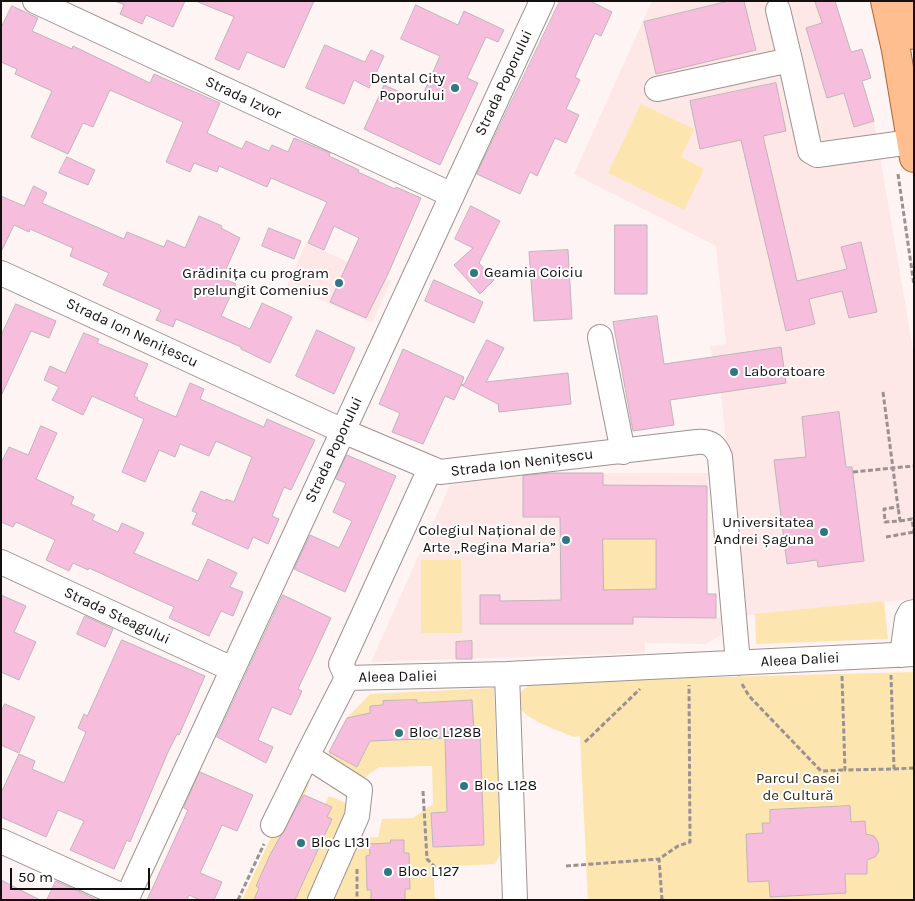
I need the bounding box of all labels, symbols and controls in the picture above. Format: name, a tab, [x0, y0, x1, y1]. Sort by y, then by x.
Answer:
street label: Strada Poporului	[472, 27, 536, 139]
place label: Dental City Poporului	[370, 70, 445, 105]
street label: Strada Izvor	[202, 73, 284, 123]
marker: Dental City Poporului	[449, 82, 461, 94]
place label: Geamia Coiciu	[484, 264, 583, 282]
place label: Grădinița cu program prelungit Comenius	[182, 265, 329, 300]
marker: Geamia Coiciu	[468, 267, 480, 279]
marker: Grădinița cu program prelungit Comenius	[333, 277, 345, 289]
street label: Strada Ion Nenițescu	[63, 294, 201, 372]
place label: Laboratoare	[744, 363, 825, 381]
marker: Laboratoare	[728, 366, 740, 378]
street label: Strada Poporului	[302, 394, 366, 506]
street label: Strada Ion Nenițescu	[450, 445, 594, 481]
place label: Universitatea Andrei Șaguna	[714, 514, 814, 549]
place label: Colegiul Național de Arte „Regina Maria”	[418, 522, 556, 557]
marker: Universitatea Andrei Șaguna	[818, 526, 830, 538]
marker: Colegiul Național de Arte „Regina Maria”	[560, 534, 572, 546]
street label: Strada Steagului	[61, 584, 173, 648]
street label: Aleea Daliei	[760, 649, 840, 671]
street label: Aleea Daliei	[358, 667, 438, 687]
place label: Bloc L128B	[409, 724, 481, 742]
marker: Bloc L128B	[393, 727, 405, 739]
park label: Parcul Casei de Cultură	[756, 770, 840, 805]
place label: Bloc L128	[474, 777, 537, 795]
marker: Bloc L128	[458, 780, 470, 792]
place label: Bloc L131	[311, 834, 370, 852]
marker: Bloc L131	[295, 837, 307, 849]
scale bar	[12, 858, 152, 890]
place label: Bloc L127	[398, 863, 459, 881]
marker: Bloc L127	[382, 866, 394, 878]
text: 50 m	[18, 868, 53, 886]

